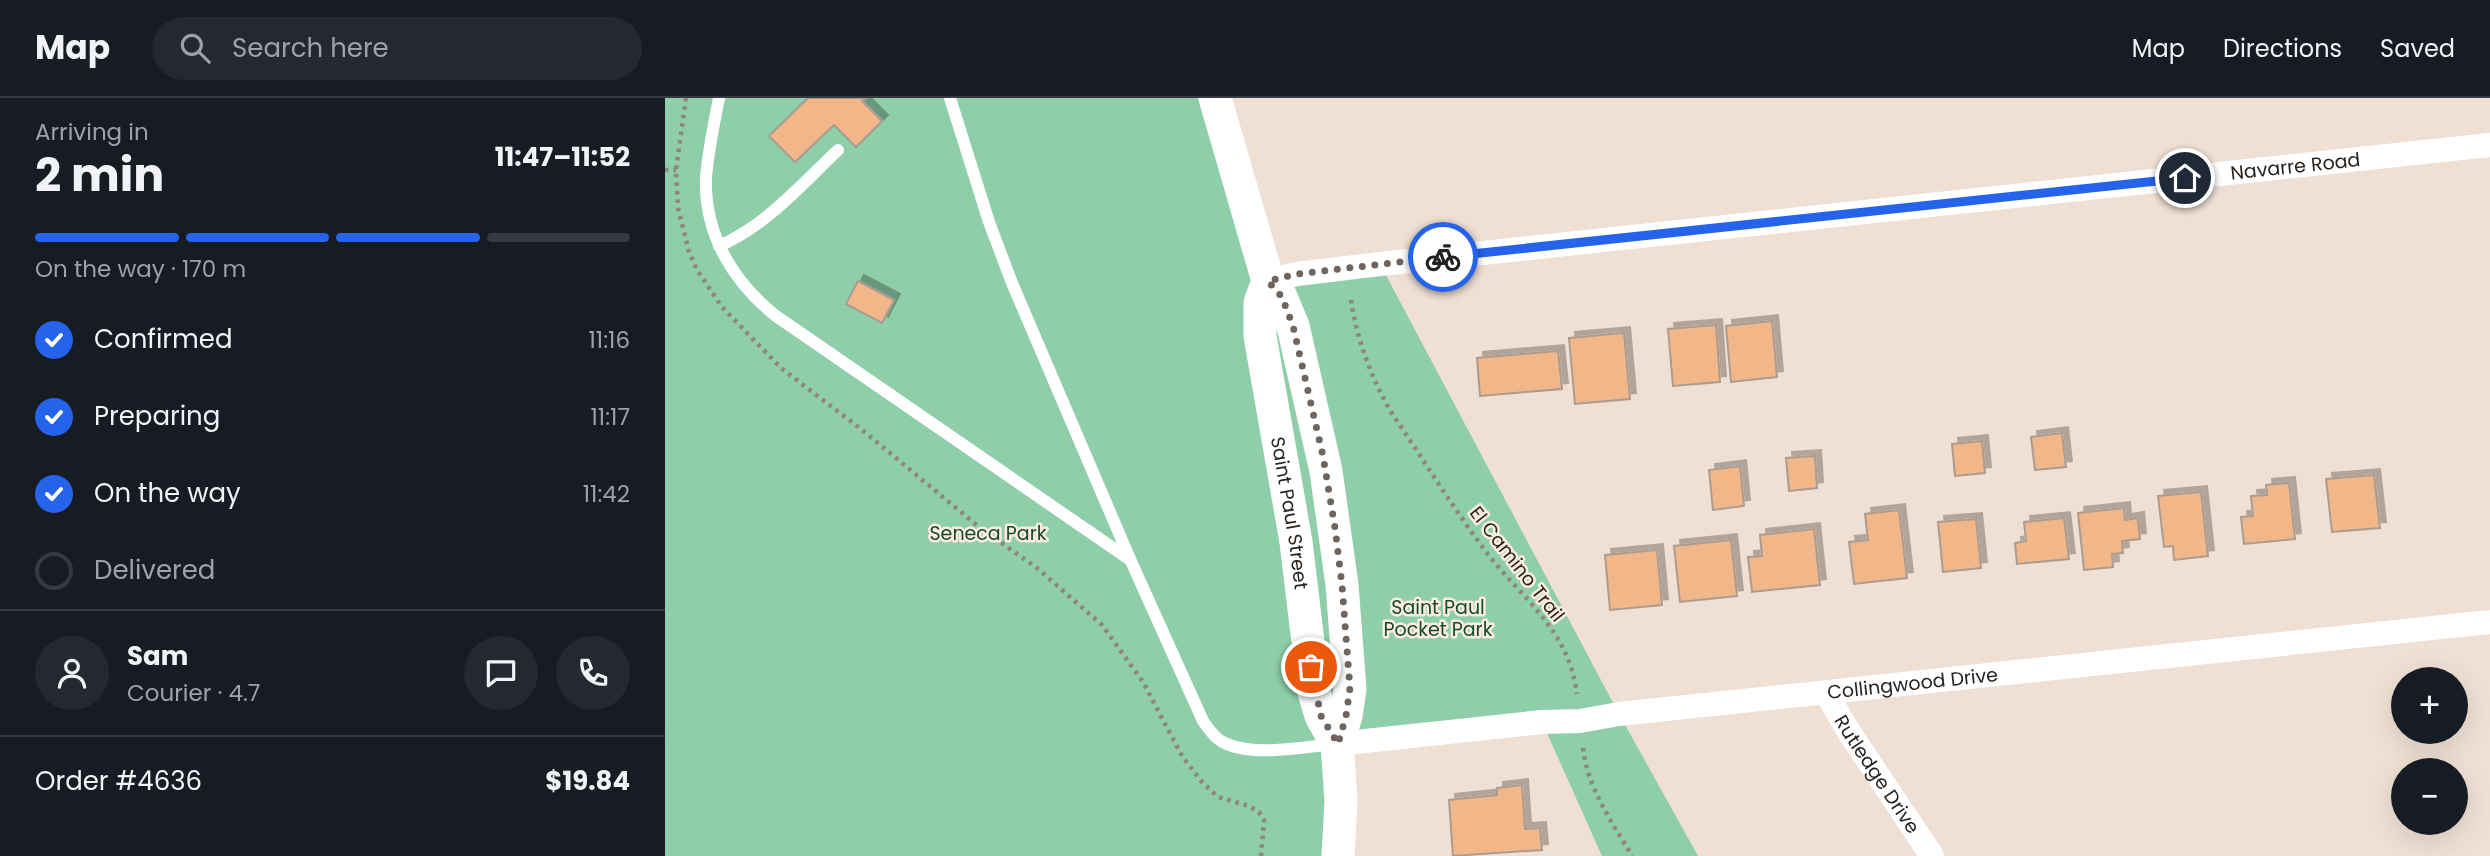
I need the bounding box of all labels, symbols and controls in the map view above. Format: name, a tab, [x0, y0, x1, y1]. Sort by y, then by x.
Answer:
search box	[152, 17, 642, 80]
text: Map	[35, 24, 110, 71]
icon: search	[176, 29, 214, 67]
text: Search here	[232, 30, 389, 66]
text: Map	[2132, 32, 2185, 65]
text: Directions	[2223, 32, 2342, 65]
text: Saved	[2380, 32, 2455, 65]
text: Arriving in	[35, 116, 149, 148]
text: 11:47–11:52	[495, 139, 630, 175]
text: 2 min	[35, 143, 164, 207]
street label: Navarre Road	[2229, 146, 2362, 186]
pin	[2155, 148, 2215, 208]
icon: home	[2166, 159, 2204, 197]
courier	[1408, 222, 1478, 292]
icon: bike	[1424, 238, 1462, 276]
text: On the way · 170 m	[35, 253, 246, 285]
icon: check	[35, 321, 73, 359]
text: Confirmed	[94, 321, 232, 357]
text: 11:16	[588, 324, 630, 356]
icon: check	[35, 398, 73, 436]
text: Preparing	[94, 398, 220, 434]
text: 11:17	[590, 401, 630, 433]
street label: Saint Paul Street	[1264, 435, 1315, 591]
icon: check	[35, 475, 73, 513]
text: On the way	[94, 475, 241, 511]
text: 11:42	[583, 478, 630, 510]
street label: El Camino Trail	[1463, 500, 1571, 628]
park label: Seneca Park	[929, 520, 1047, 547]
text: Delivered	[94, 552, 215, 588]
park label: Saint Paul Pocket Park	[1384, 594, 1493, 643]
button: person	[35, 636, 109, 710]
button: chat	[464, 636, 538, 710]
button: phone	[556, 636, 630, 710]
pin	[1281, 637, 1341, 697]
text: Sam	[127, 638, 188, 674]
icon: bag	[1292, 648, 1330, 686]
street label: Collingwood Drive	[1826, 661, 1999, 705]
map controls	[2391, 667, 2468, 835]
button: +	[2391, 667, 2468, 744]
text: Courier · 4.7	[127, 677, 260, 709]
street label: Rutledge Drive	[1828, 710, 1927, 839]
button: −	[2391, 758, 2468, 835]
text: Order #4636	[35, 763, 202, 799]
text: $19.84	[545, 763, 630, 799]

